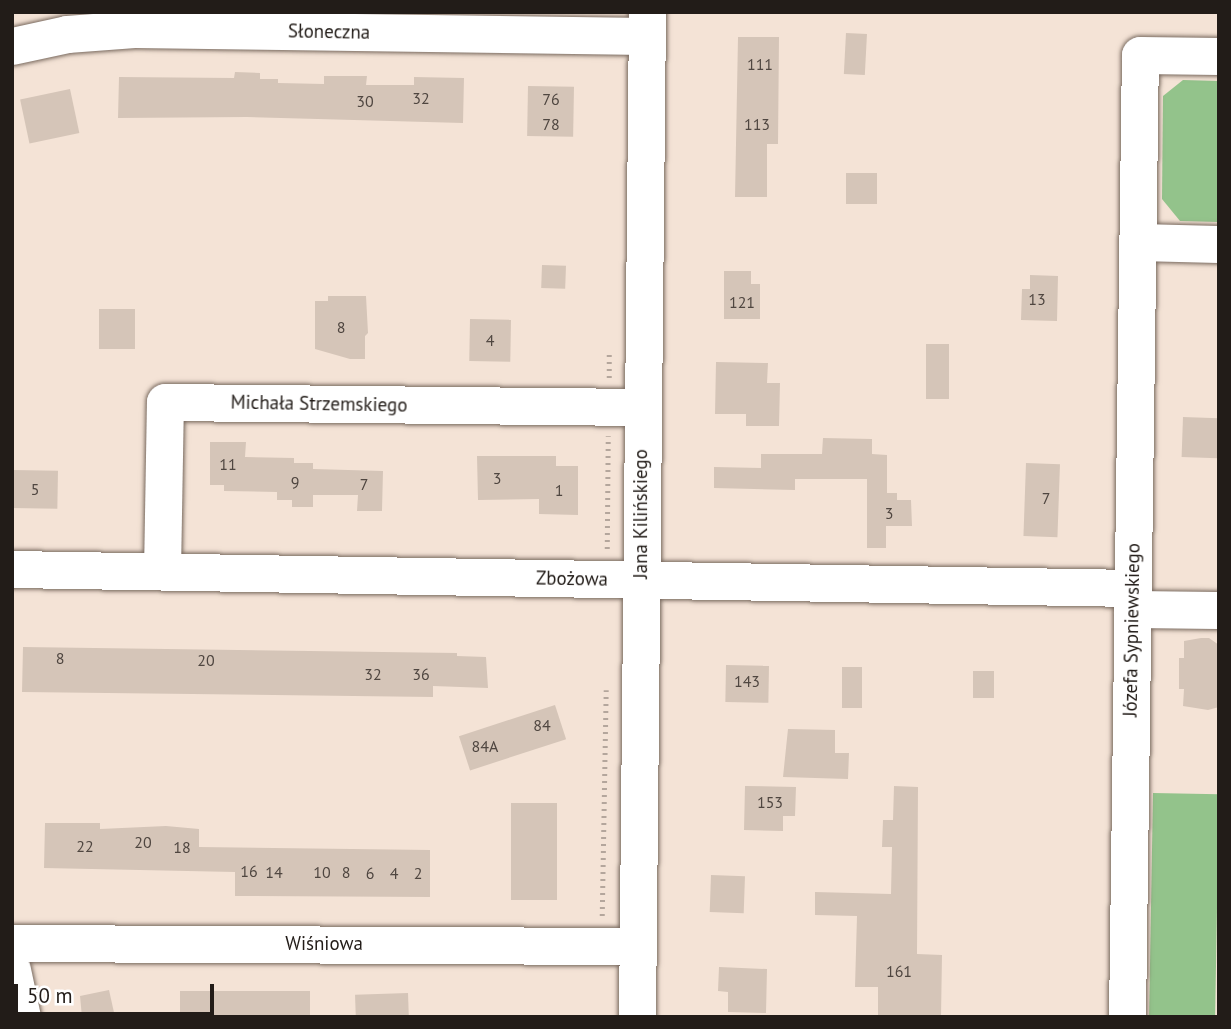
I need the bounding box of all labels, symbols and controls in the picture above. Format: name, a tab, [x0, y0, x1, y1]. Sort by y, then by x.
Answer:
street label: Słoneczna	[288, 20, 370, 44]
house number: 111	[747, 54, 773, 74]
house number: 32	[412, 88, 430, 108]
house number: 76	[542, 89, 560, 109]
house number: 30	[356, 91, 374, 111]
house number: 78	[542, 114, 560, 134]
house number: 113	[744, 114, 770, 134]
house number: 13	[1028, 289, 1046, 309]
house number: 121	[729, 292, 755, 312]
house number: 8	[337, 317, 345, 337]
house number: 4	[486, 330, 494, 350]
street label: Michała Strzemskiego	[230, 391, 408, 417]
street label: Jana Kilińskiego	[630, 449, 652, 579]
house number: 11	[219, 454, 237, 474]
house number: 3	[493, 468, 501, 488]
house number: 9	[291, 472, 299, 492]
house number: 7	[360, 474, 368, 494]
house number: 5	[31, 479, 39, 499]
house number: 1	[555, 480, 563, 500]
house number: 7	[1042, 488, 1050, 508]
house number: 3	[885, 503, 893, 523]
street label: Józefa Sypniewskiego	[1119, 543, 1145, 717]
street label: Zbożowa	[536, 567, 608, 591]
house number: 8	[56, 648, 64, 668]
house number: 20	[197, 650, 215, 670]
house number: 32	[364, 664, 382, 684]
house number: 36	[412, 664, 430, 684]
house number: 143	[734, 671, 760, 691]
house number: 84	[533, 715, 551, 735]
house number: 84A	[472, 736, 498, 756]
house number: 153	[757, 792, 783, 812]
house number: 20	[134, 832, 152, 852]
house number: 22	[76, 836, 94, 856]
house number: 18	[173, 837, 191, 857]
house number: 16	[240, 861, 258, 881]
house number: 14	[265, 862, 283, 882]
house number: 10	[313, 862, 331, 882]
house number: 8	[342, 862, 350, 882]
house number: 6	[366, 863, 374, 883]
house number: 4	[390, 863, 398, 883]
house number: 2	[414, 863, 422, 883]
street label: Wiśniowa	[285, 933, 363, 955]
house number: 161	[886, 961, 912, 981]
scale bar	[18, 970, 217, 1014]
text: 50 m	[27, 982, 73, 1009]

